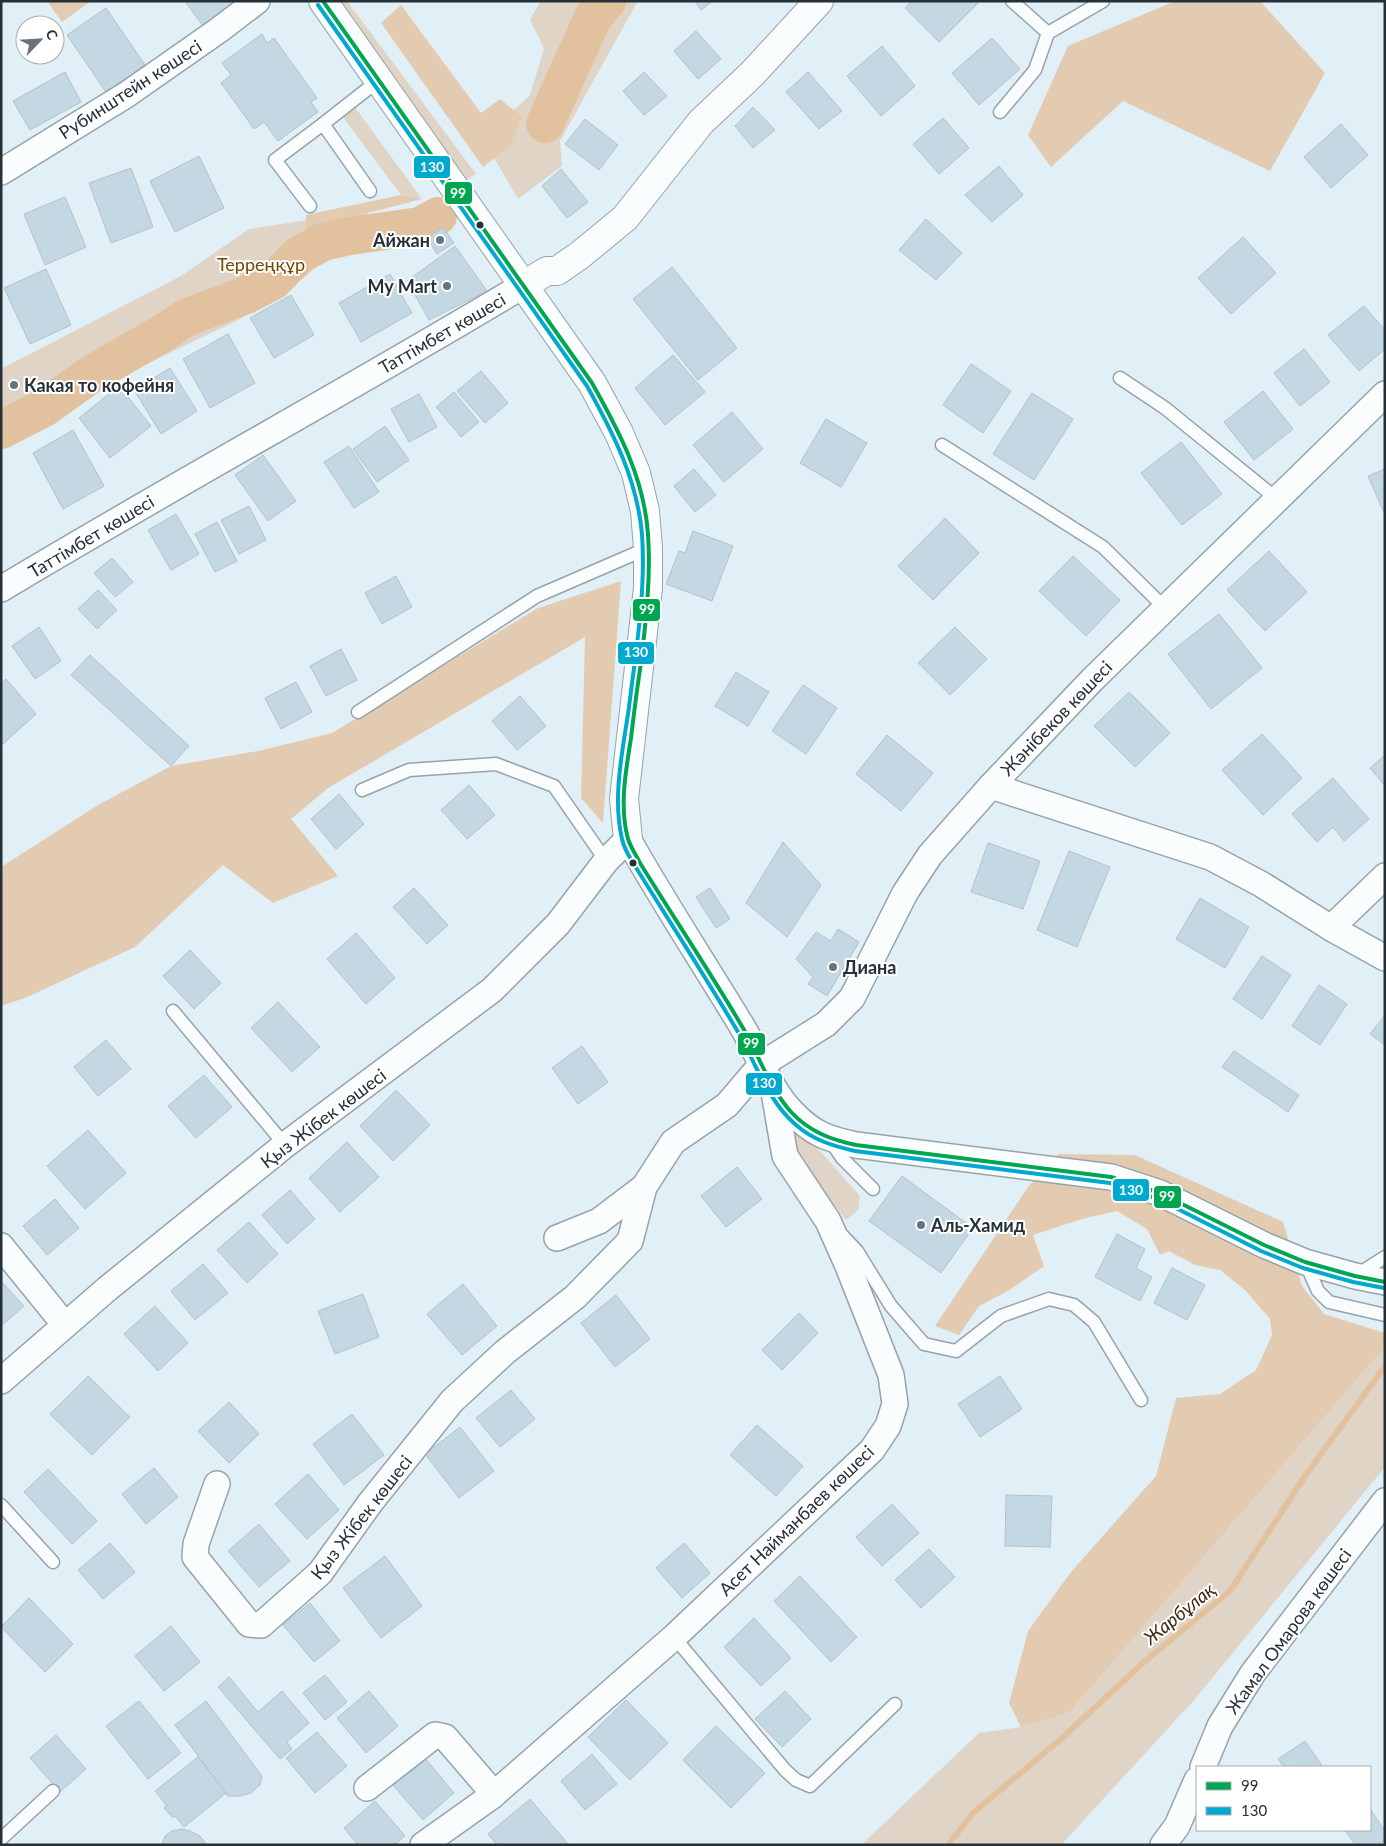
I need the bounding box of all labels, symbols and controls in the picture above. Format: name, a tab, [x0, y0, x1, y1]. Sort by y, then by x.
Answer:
north arrow	[15, 15, 65, 65]
text: С	[43, 27, 62, 43]
street label: Рубинштейн көшесі	[55, 35, 205, 143]
line badge: 130	[413, 155, 451, 179]
text: 130	[420, 158, 444, 175]
line badge: 99	[444, 181, 473, 205]
text: 99	[450, 184, 466, 201]
unlabelled marker	[475, 220, 485, 230]
place label: Айжан	[372, 229, 430, 251]
marker: Айжан	[434, 234, 446, 246]
park label: Терреңқұр	[217, 253, 305, 275]
place label: My Mart	[367, 275, 437, 297]
marker: My Mart	[441, 280, 453, 292]
street label: Таттімбет көшесі	[375, 288, 509, 378]
place label: Какая то кофейня	[24, 374, 174, 396]
marker: Какая то кофейня	[8, 379, 20, 391]
street label: Таттімбет көшесі	[24, 490, 158, 582]
line badge: 99	[632, 598, 661, 622]
text: 99	[639, 600, 655, 617]
line badge: 130	[617, 641, 655, 665]
text: 130	[624, 643, 648, 660]
street label: Жәнібеков көшесі	[996, 656, 1116, 780]
unlabelled marker	[628, 858, 638, 868]
place label: Диана	[843, 956, 896, 978]
marker: Диана	[827, 961, 839, 973]
line badge: 99	[737, 1032, 766, 1056]
text: 99	[743, 1034, 759, 1051]
street label: Қыз Жібек көшесі	[256, 1064, 390, 1172]
line badge: 130	[745, 1072, 783, 1096]
text: 130	[752, 1074, 776, 1091]
line badge: 130	[1112, 1178, 1150, 1202]
text: 130	[1119, 1181, 1143, 1198]
line badge: 99	[1153, 1185, 1182, 1209]
text: 99	[1159, 1187, 1175, 1204]
place label: Аль-Хамид	[930, 1214, 1026, 1236]
marker: Аль-Хамид	[915, 1219, 927, 1231]
street label: Асет Найманбаев көшесі	[714, 1440, 878, 1600]
street label: Қыз Жібек көшесі	[306, 1450, 416, 1584]
street label: Жамал Омарова көшесі	[1221, 1544, 1355, 1718]
water label: Жарбұлақ	[1138, 1577, 1220, 1650]
legend	[1196, 1766, 1371, 1831]
text: 99	[1241, 1776, 1258, 1794]
text: 130	[1241, 1801, 1267, 1819]

